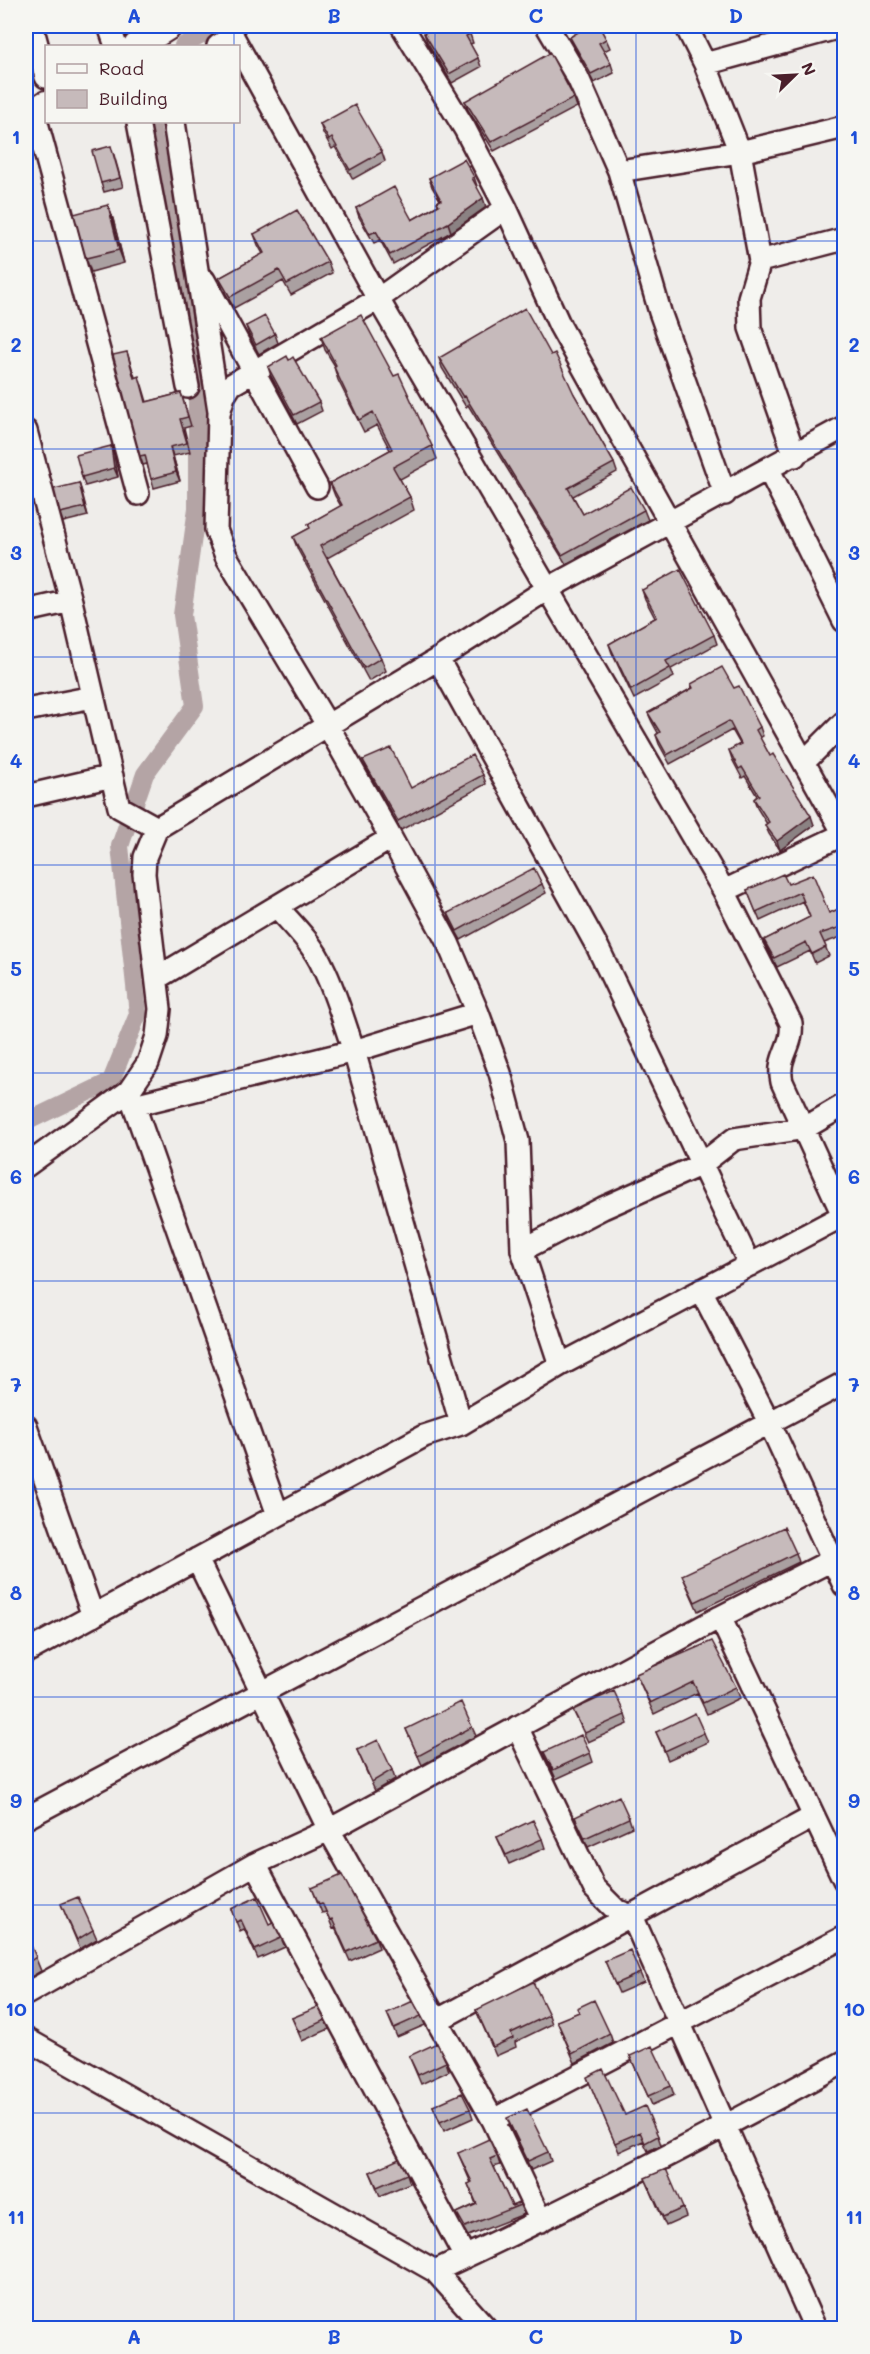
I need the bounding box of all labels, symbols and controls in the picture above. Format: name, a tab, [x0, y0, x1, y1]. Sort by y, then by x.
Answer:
text: A	[127, 2, 141, 28]
text: B	[327, 2, 341, 28]
text: C	[529, 2, 544, 28]
text: D	[729, 2, 743, 28]
legend	[45, 45, 240, 123]
north arrow	[765, 45, 825, 105]
text: Road	[99, 56, 144, 80]
text: N	[797, 59, 821, 79]
text: Building	[99, 86, 167, 110]
text: 1	[12, 123, 20, 149]
text: 1	[850, 123, 858, 149]
text: 2	[10, 331, 22, 357]
text: 2	[848, 331, 860, 357]
text: 3	[10, 539, 22, 565]
text: 3	[848, 539, 860, 565]
text: 4	[10, 747, 23, 773]
text: 4	[848, 747, 861, 773]
text: 5	[10, 955, 22, 981]
text: 5	[848, 955, 860, 981]
text: 6	[10, 1163, 22, 1189]
text: 6	[848, 1163, 860, 1189]
text: 7	[10, 1371, 22, 1397]
text: 7	[848, 1371, 860, 1397]
text: 8	[10, 1579, 22, 1605]
text: 8	[848, 1579, 860, 1605]
text: 9	[10, 1787, 22, 1813]
text: 9	[848, 1787, 860, 1813]
text: 10	[5, 1995, 27, 2021]
text: 10	[843, 1995, 865, 2021]
text: 11	[7, 2203, 25, 2229]
text: 11	[845, 2203, 863, 2229]
text: A	[127, 2323, 141, 2349]
text: B	[327, 2323, 341, 2349]
text: C	[529, 2323, 544, 2349]
text: D	[729, 2323, 743, 2349]

